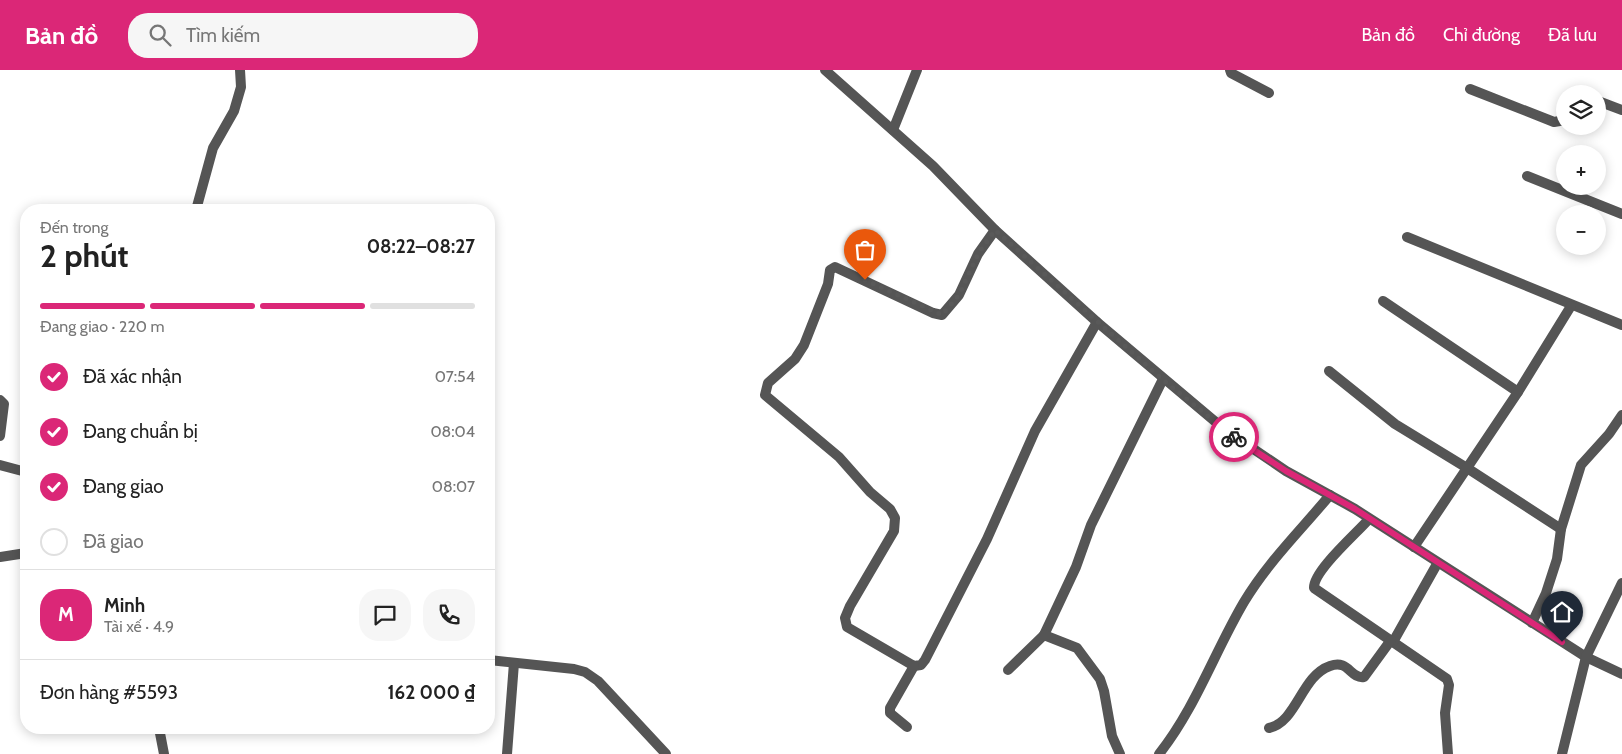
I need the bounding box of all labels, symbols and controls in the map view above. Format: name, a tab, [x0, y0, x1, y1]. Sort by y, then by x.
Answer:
search box	[128, 13, 478, 58]
text: Bản đồ	[25, 21, 98, 50]
icon: search	[146, 21, 174, 49]
text: Tìm kiếm	[186, 24, 260, 47]
text: Bản đồ	[1362, 24, 1415, 46]
text: Chỉ đường	[1443, 24, 1520, 46]
text: Đã lưu	[1548, 24, 1597, 46]
map controls	[1556, 85, 1606, 255]
button: layers	[1556, 85, 1606, 135]
button: +	[1556, 145, 1606, 195]
button: −	[1556, 205, 1606, 255]
text: Đến trong	[40, 218, 108, 237]
pin	[844, 229, 886, 280]
text: 08:22–08:27	[367, 235, 475, 258]
text: 2 phút	[40, 236, 129, 275]
icon: bag	[851, 236, 879, 264]
text: Đang giao · 220 m	[40, 317, 165, 336]
icon: check	[40, 363, 68, 391]
text: Đã xác nhận	[83, 365, 182, 388]
text: 07:54	[435, 367, 475, 386]
courier	[1209, 412, 1259, 462]
icon: check	[40, 418, 68, 446]
text: Đang chuẩn bị	[83, 420, 198, 443]
text: 08:04	[430, 422, 475, 441]
icon: bike	[1220, 423, 1248, 451]
icon: check	[40, 473, 68, 501]
text: Đang giao	[83, 475, 164, 498]
text: 08:07	[432, 477, 475, 496]
text: Đã giao	[83, 530, 144, 553]
button: chat	[359, 589, 411, 641]
button: phone	[423, 589, 475, 641]
pin	[1541, 591, 1583, 642]
text: Minh	[104, 594, 145, 617]
icon: home	[1548, 598, 1576, 626]
text: M	[58, 603, 74, 626]
text: Tài xế · 4.9	[104, 617, 174, 636]
text: Đơn hàng #5593	[40, 681, 178, 704]
text: 162 000 ₫	[388, 681, 475, 704]

